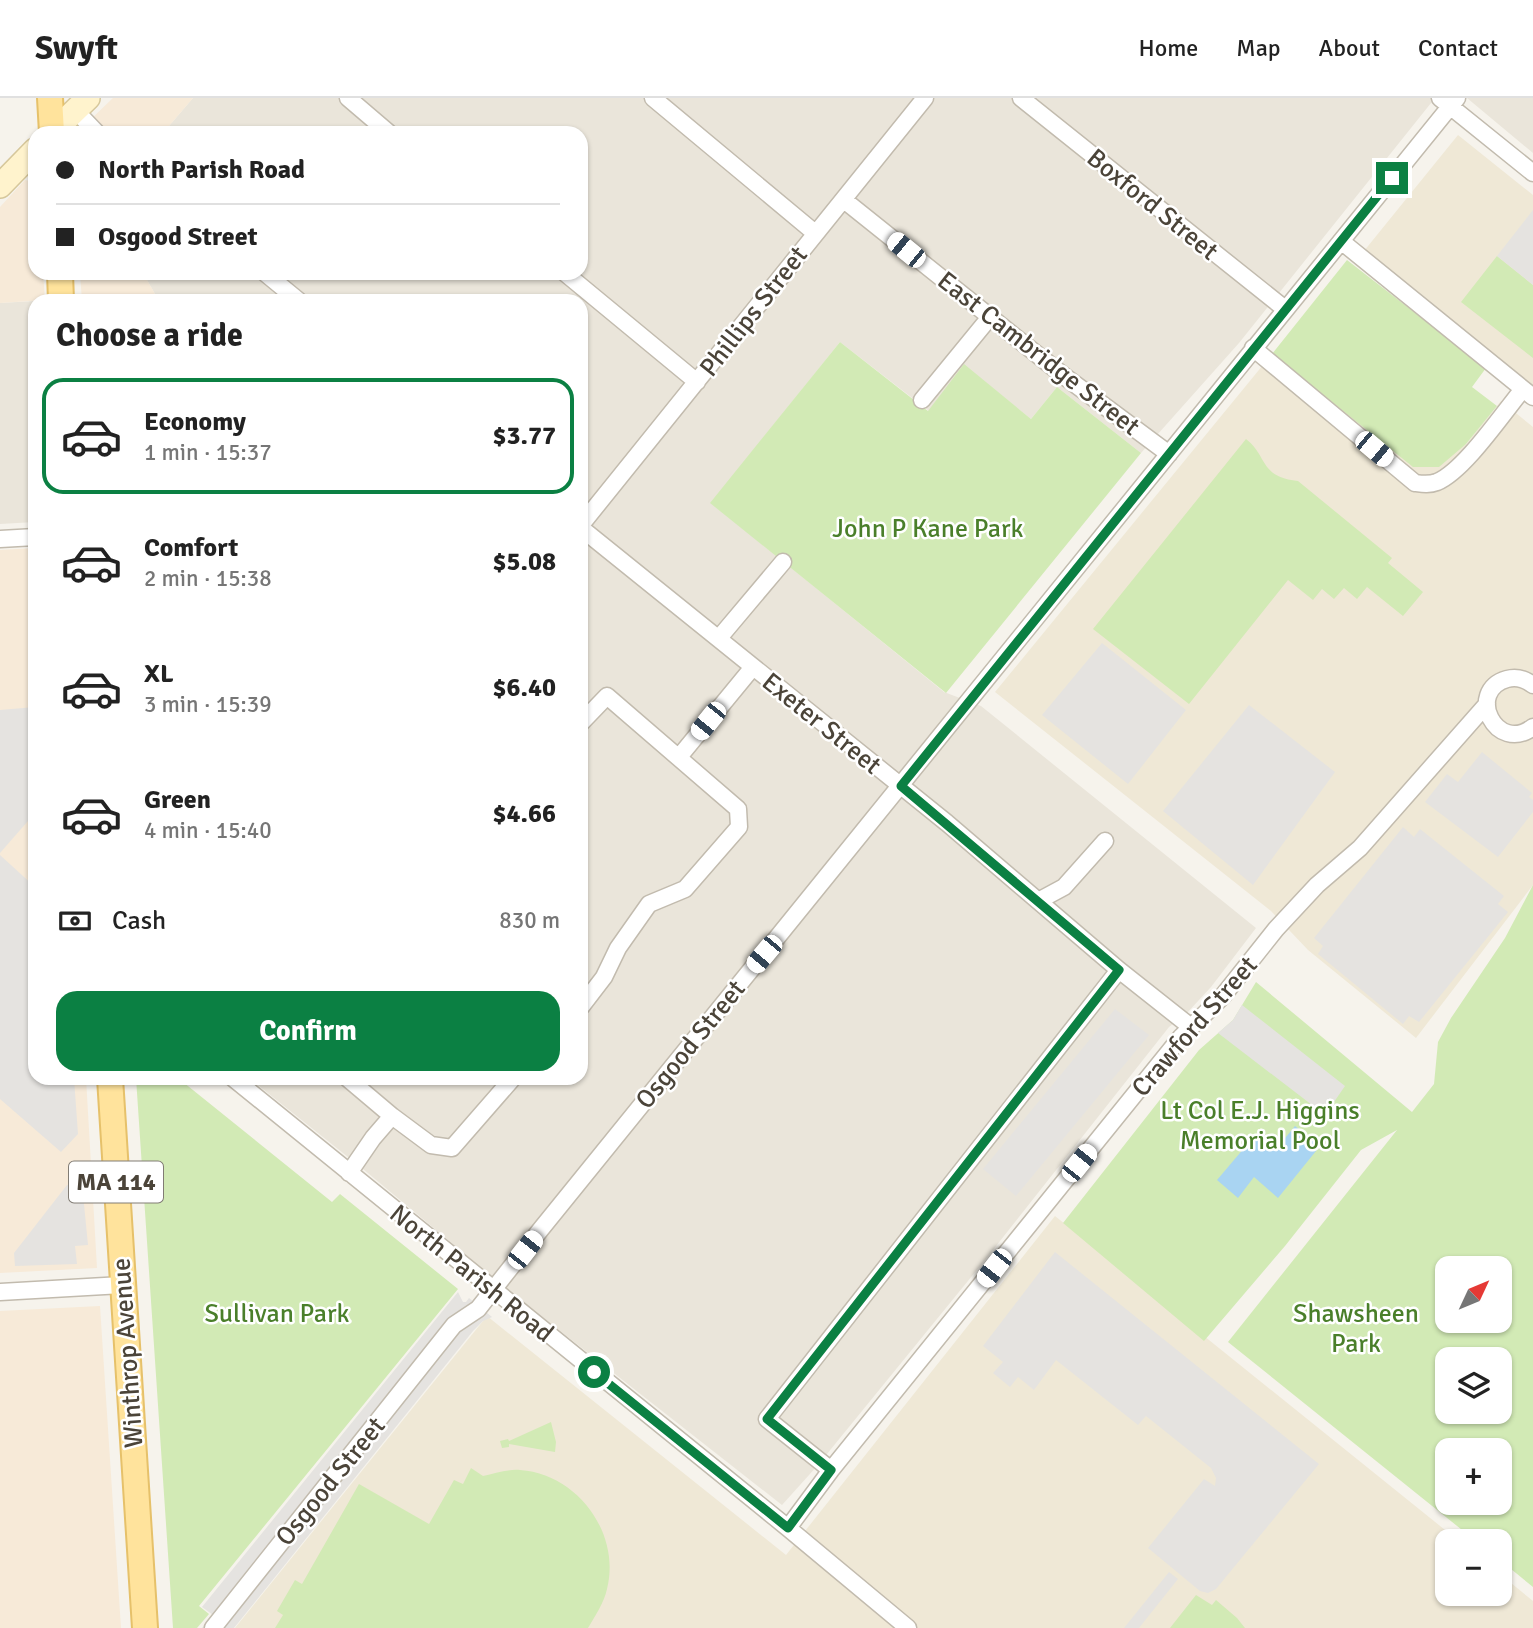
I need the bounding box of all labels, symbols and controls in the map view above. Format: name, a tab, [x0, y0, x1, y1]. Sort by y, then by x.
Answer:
text: Swyft	[35, 28, 118, 69]
text: Home	[1138, 33, 1198, 63]
text: Map	[1236, 33, 1281, 63]
text: About	[1319, 33, 1380, 63]
text: Contact	[1418, 33, 1498, 63]
street label: Boxford Street	[1080, 142, 1224, 267]
text: North Parish Road	[98, 154, 305, 186]
route end	[1376, 162, 1408, 194]
text: Osgood Street	[98, 221, 257, 253]
car	[884, 229, 929, 271]
street label: Phillips Street	[693, 240, 815, 383]
street label: East Cambridge Street	[931, 265, 1146, 443]
text: Choose a ride	[56, 316, 243, 355]
icon: car	[60, 405, 123, 468]
text: Economy	[144, 406, 246, 438]
text: $3.77	[492, 420, 556, 452]
car	[1352, 427, 1397, 471]
text: 1 min · 15:37	[144, 438, 272, 467]
park label: John P Kane Park	[832, 513, 1024, 545]
icon: car	[60, 531, 123, 594]
text: Comfort	[144, 532, 238, 564]
text: $5.08	[492, 546, 556, 578]
text: 2 min · 15:38	[144, 564, 272, 593]
icon: car	[60, 657, 123, 720]
text: XL	[144, 658, 174, 690]
street label: Exeter Street	[755, 666, 887, 782]
text: $6.40	[492, 672, 556, 704]
text: 3 min · 15:39	[144, 690, 272, 719]
car	[687, 698, 730, 744]
icon: car	[60, 783, 123, 846]
text: Green	[144, 784, 211, 816]
text: $4.66	[492, 798, 556, 830]
text: 4 min · 15:40	[144, 816, 272, 845]
icon: cash	[56, 902, 94, 940]
text: Cash	[112, 905, 166, 937]
text: 830 m	[499, 906, 560, 935]
car	[743, 931, 786, 977]
street label: Crawford Street	[1125, 950, 1264, 1103]
street label: Osgood Street	[629, 974, 752, 1116]
button: Confirm	[56, 991, 560, 1071]
park label: Lt Col E.J. Higgins Memorial Pool	[1160, 1095, 1360, 1157]
car	[1058, 1140, 1101, 1186]
road number: MA 114	[69, 1162, 163, 1202]
street label: North Parish Road	[383, 1198, 560, 1350]
car	[504, 1227, 547, 1273]
car	[973, 1245, 1016, 1291]
north arrow	[1435, 1256, 1512, 1334]
map controls	[1435, 1256, 1512, 1606]
street label: Winthrop Avenue	[105, 1257, 151, 1449]
park label: Sullivan Park	[204, 1298, 350, 1330]
park label: Shawsheen Park	[1293, 1298, 1419, 1360]
button: layers	[1435, 1347, 1512, 1424]
route start	[578, 1356, 610, 1388]
street label: Osgood Street	[269, 1411, 392, 1553]
button: +	[1435, 1438, 1512, 1515]
button: −	[1435, 1529, 1512, 1606]

